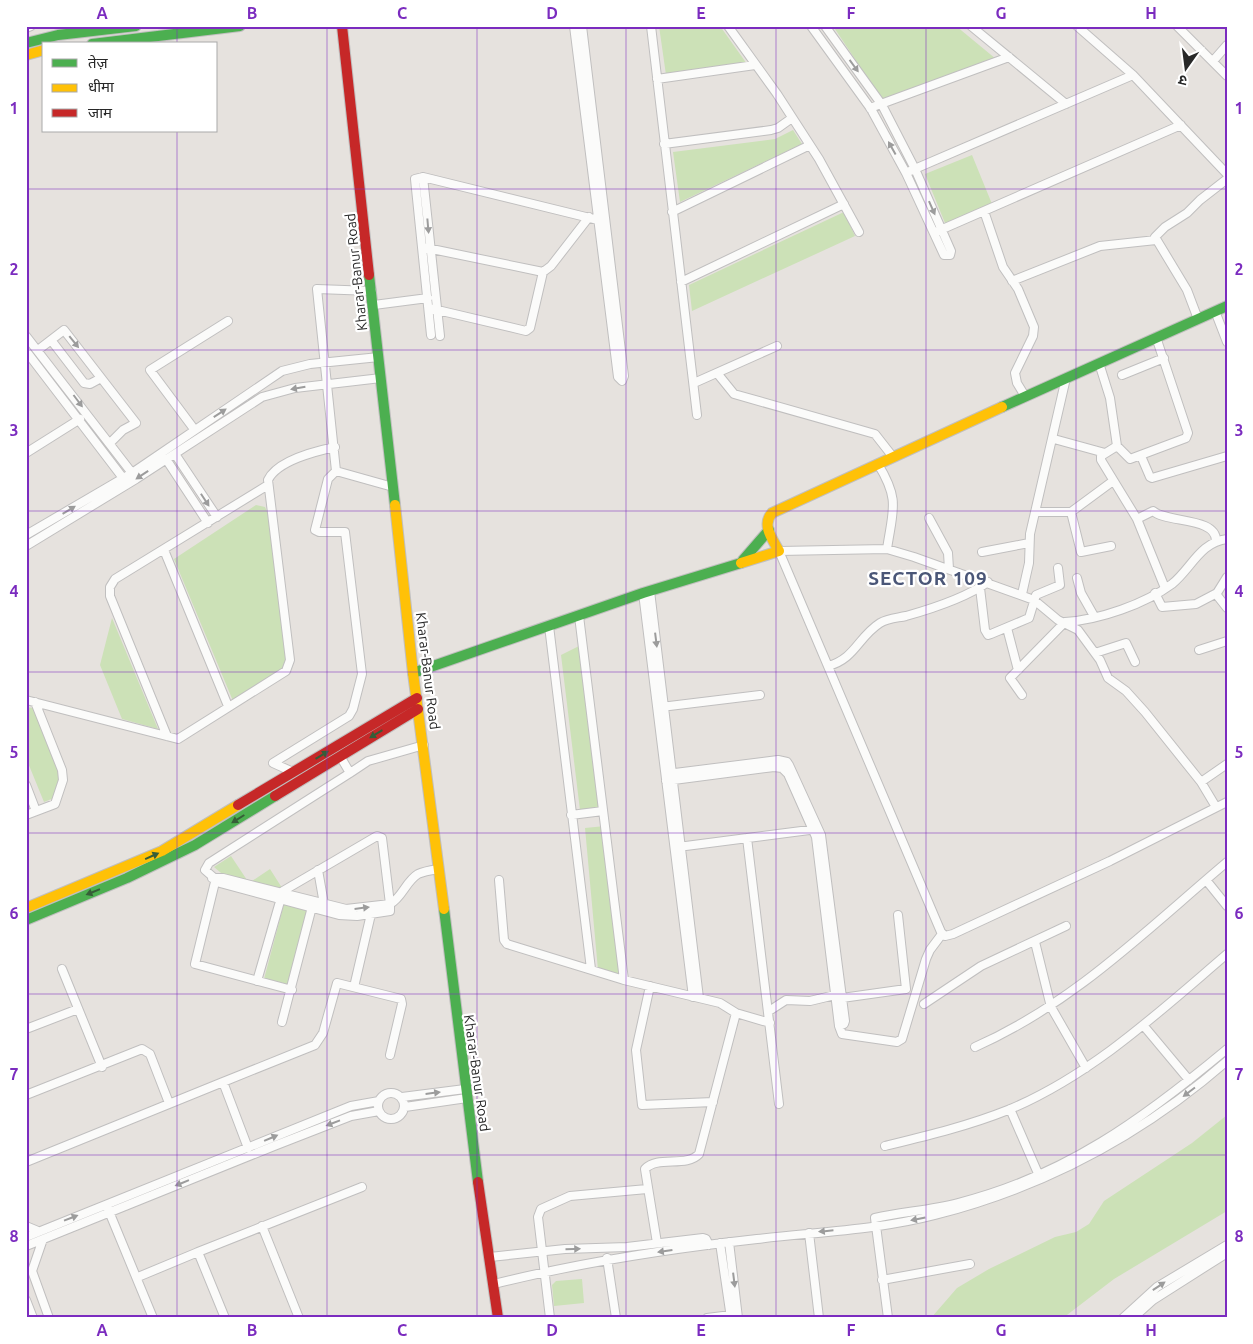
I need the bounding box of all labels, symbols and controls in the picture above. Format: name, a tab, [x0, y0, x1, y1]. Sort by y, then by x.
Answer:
text: A	[96, 4, 108, 22]
text: B	[247, 4, 257, 22]
text: C	[397, 4, 407, 22]
text: D	[546, 4, 558, 22]
text: E	[696, 4, 706, 22]
text: F	[847, 4, 856, 22]
text: G	[995, 4, 1007, 22]
text: H	[1145, 4, 1157, 22]
legend	[42, 42, 218, 132]
north arrow	[1160, 42, 1210, 92]
text: तेज़	[88, 54, 109, 71]
one-way arrow	[848, 59, 859, 72]
text: उ	[1176, 72, 1189, 89]
text: धीमा	[88, 78, 115, 95]
text: 1	[9, 99, 19, 117]
text: 1	[1234, 99, 1244, 117]
text: जाम	[88, 104, 113, 121]
one-way arrow	[888, 141, 896, 155]
one-way arrow	[928, 201, 936, 215]
street label: Kharar-Banur Road	[342, 212, 370, 332]
one-way arrow	[424, 218, 432, 234]
text: 2	[9, 260, 19, 278]
text: 2	[1234, 260, 1244, 278]
one-way arrow	[69, 335, 80, 348]
one-way arrow	[289, 385, 305, 393]
one-way arrow	[73, 394, 84, 407]
one-way arrow	[213, 408, 226, 417]
text: 3	[9, 421, 19, 439]
text: 3	[1234, 421, 1244, 439]
one-way arrow	[136, 470, 149, 480]
one-way arrow	[201, 493, 210, 507]
one-way arrow	[62, 506, 75, 515]
district label: SECTOR 109	[868, 567, 988, 589]
text: 4	[9, 582, 19, 600]
text: 4	[1234, 582, 1244, 600]
street label: Kharar-Banur Road	[413, 611, 443, 731]
one-way arrow	[652, 632, 660, 648]
one-way arrow	[370, 729, 383, 738]
text: 5	[9, 743, 19, 761]
text: 5	[1234, 743, 1244, 761]
one-way arrow	[315, 750, 328, 759]
one-way arrow	[231, 814, 244, 824]
one-way arrow	[145, 851, 159, 859]
one-way arrow	[86, 889, 100, 897]
text: 6	[9, 904, 19, 922]
one-way arrow	[354, 904, 370, 912]
text: 6	[1234, 904, 1244, 922]
street label: Kharar-Banur Road	[461, 1013, 493, 1133]
text: 7	[9, 1065, 19, 1083]
text: 7	[1234, 1065, 1244, 1083]
one-way arrow	[1183, 1086, 1196, 1097]
one-way arrow	[426, 1089, 442, 1097]
one-way arrow	[325, 1120, 340, 1128]
one-way arrow	[264, 1134, 278, 1142]
one-way arrow	[174, 1180, 189, 1188]
one-way arrow	[64, 1214, 79, 1222]
one-way arrow	[910, 1215, 925, 1223]
text: 8	[9, 1227, 19, 1245]
one-way arrow	[818, 1227, 834, 1235]
text: 8	[1234, 1227, 1244, 1245]
one-way arrow	[565, 1245, 581, 1253]
one-way arrow	[657, 1247, 673, 1255]
one-way arrow	[730, 1272, 738, 1288]
one-way arrow	[1153, 1281, 1166, 1291]
text: A	[96, 1321, 108, 1339]
text: B	[247, 1321, 257, 1339]
text: C	[397, 1321, 407, 1339]
text: D	[546, 1321, 558, 1339]
text: E	[696, 1321, 706, 1339]
text: F	[847, 1321, 856, 1339]
text: G	[995, 1321, 1007, 1339]
text: H	[1145, 1321, 1157, 1339]

